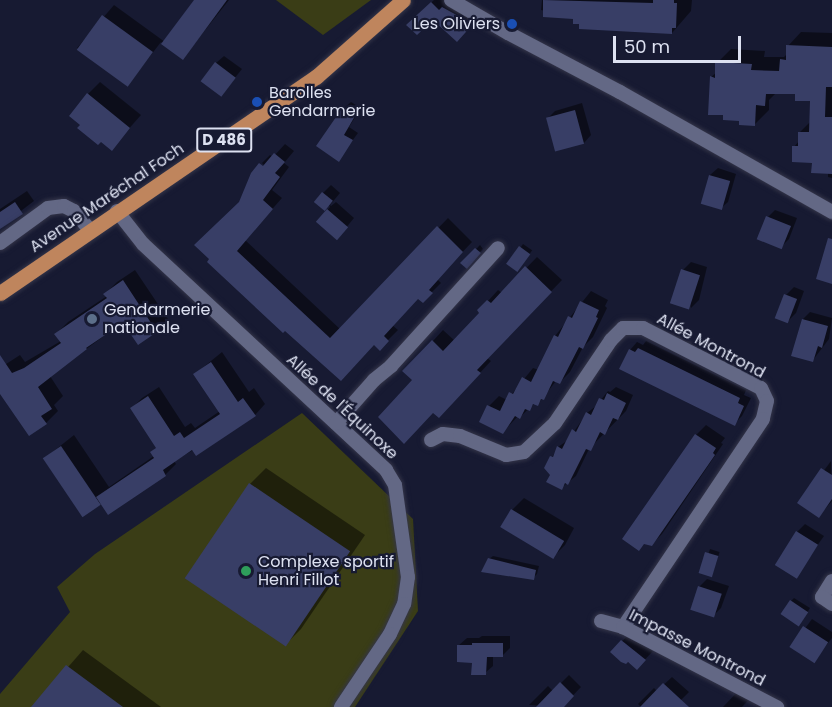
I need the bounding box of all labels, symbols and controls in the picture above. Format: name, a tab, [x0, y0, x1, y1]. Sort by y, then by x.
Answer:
place label: Les Oliviers	[413, 14, 500, 34]
marker: Les Oliviers	[505, 17, 519, 31]
scale bar	[616, 24, 744, 62]
text: 50 m	[624, 34, 670, 59]
place label: Barolles Gendarmerie	[269, 83, 375, 121]
marker: Barolles Gendarmerie	[250, 95, 264, 109]
road number: D 486	[196, 128, 252, 152]
street label: Avenue Maréchal Foch	[26, 139, 188, 257]
place label: Gendarmerie nationale	[104, 300, 210, 338]
street label: Allée Montrond	[653, 309, 769, 383]
marker: Gendarmerie nationale	[85, 312, 99, 326]
street label: Allée de l'Équinoxe	[282, 350, 402, 464]
place label: Complexe sportif Henri Fillot	[258, 552, 394, 590]
marker: Complexe sportif Henri Fillot	[239, 564, 253, 578]
street label: Impasse Montrond	[626, 605, 768, 691]

